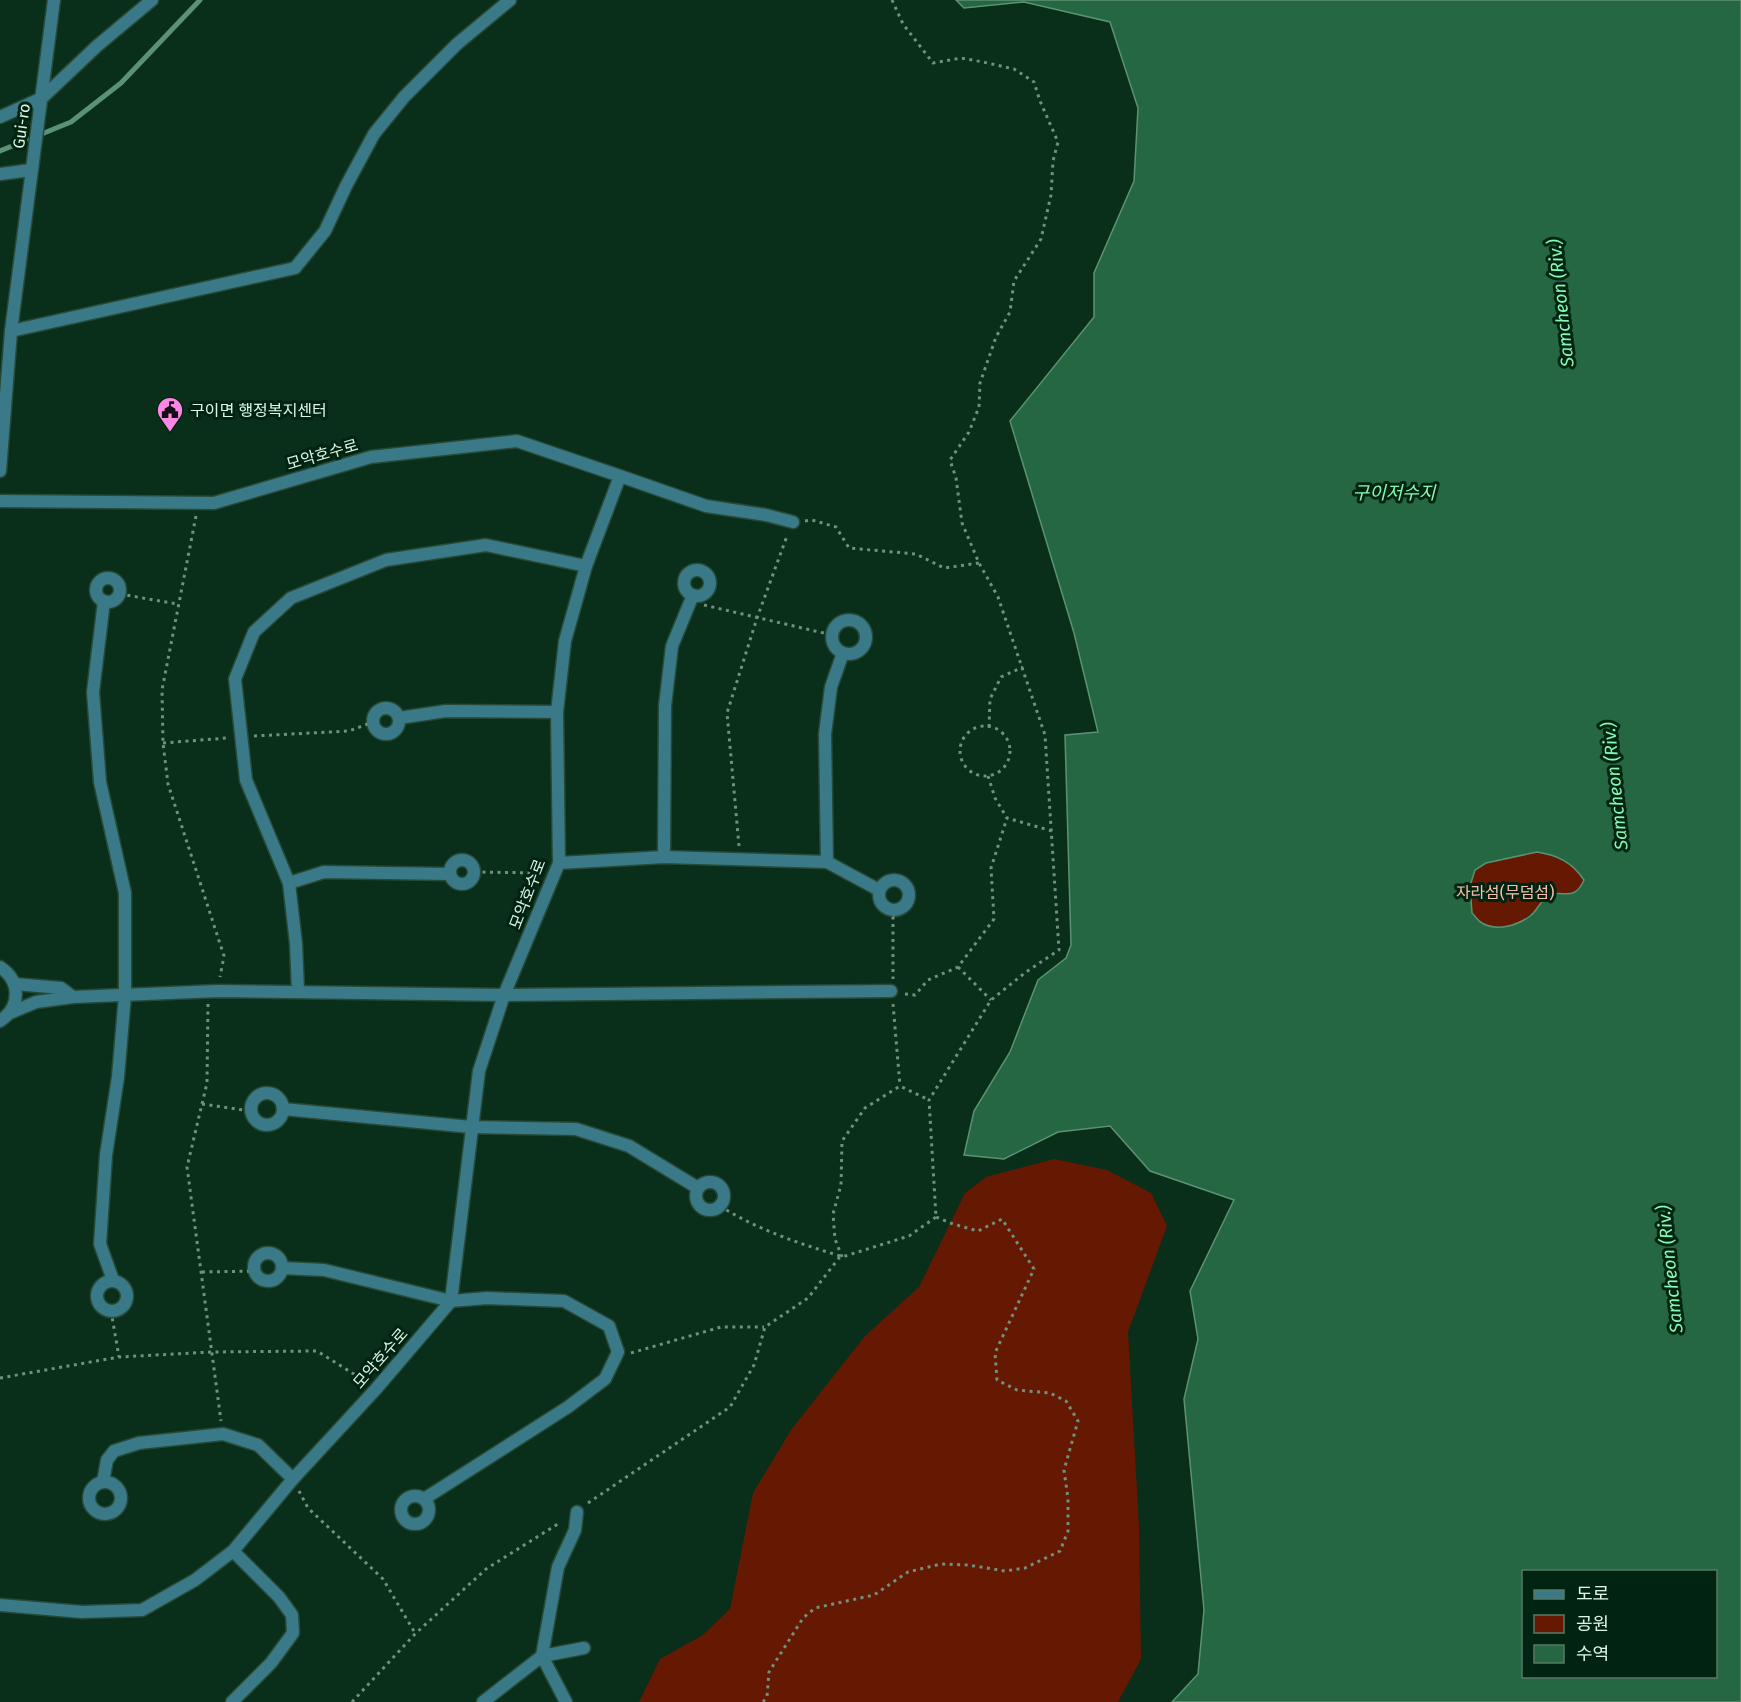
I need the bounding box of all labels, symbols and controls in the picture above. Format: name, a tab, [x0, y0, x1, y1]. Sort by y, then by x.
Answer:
street label: Gui-ro	[9, 102, 34, 150]
water label: Samcheon (Riv.)	[1543, 238, 1579, 369]
public building icon: 구이면 행정복지센터	[155, 395, 185, 433]
place label: 구이면 행정복지센터	[190, 401, 327, 420]
street label: 모악호수로	[284, 435, 360, 474]
water label: 구이저수지	[1353, 482, 1437, 504]
water label: Samcheon (Riv.)	[1597, 721, 1633, 852]
street label: 모악호수로	[505, 856, 550, 932]
park label: 자라섬(무덤섬)	[1456, 883, 1554, 902]
water label: Samcheon (Riv.)	[1652, 1204, 1688, 1335]
street label: 모악호수로	[349, 1324, 412, 1392]
legend	[1522, 1570, 1717, 1678]
text: 도로	[1576, 1583, 1609, 1605]
text: 공원	[1576, 1613, 1609, 1635]
text: 수역	[1576, 1643, 1609, 1665]

